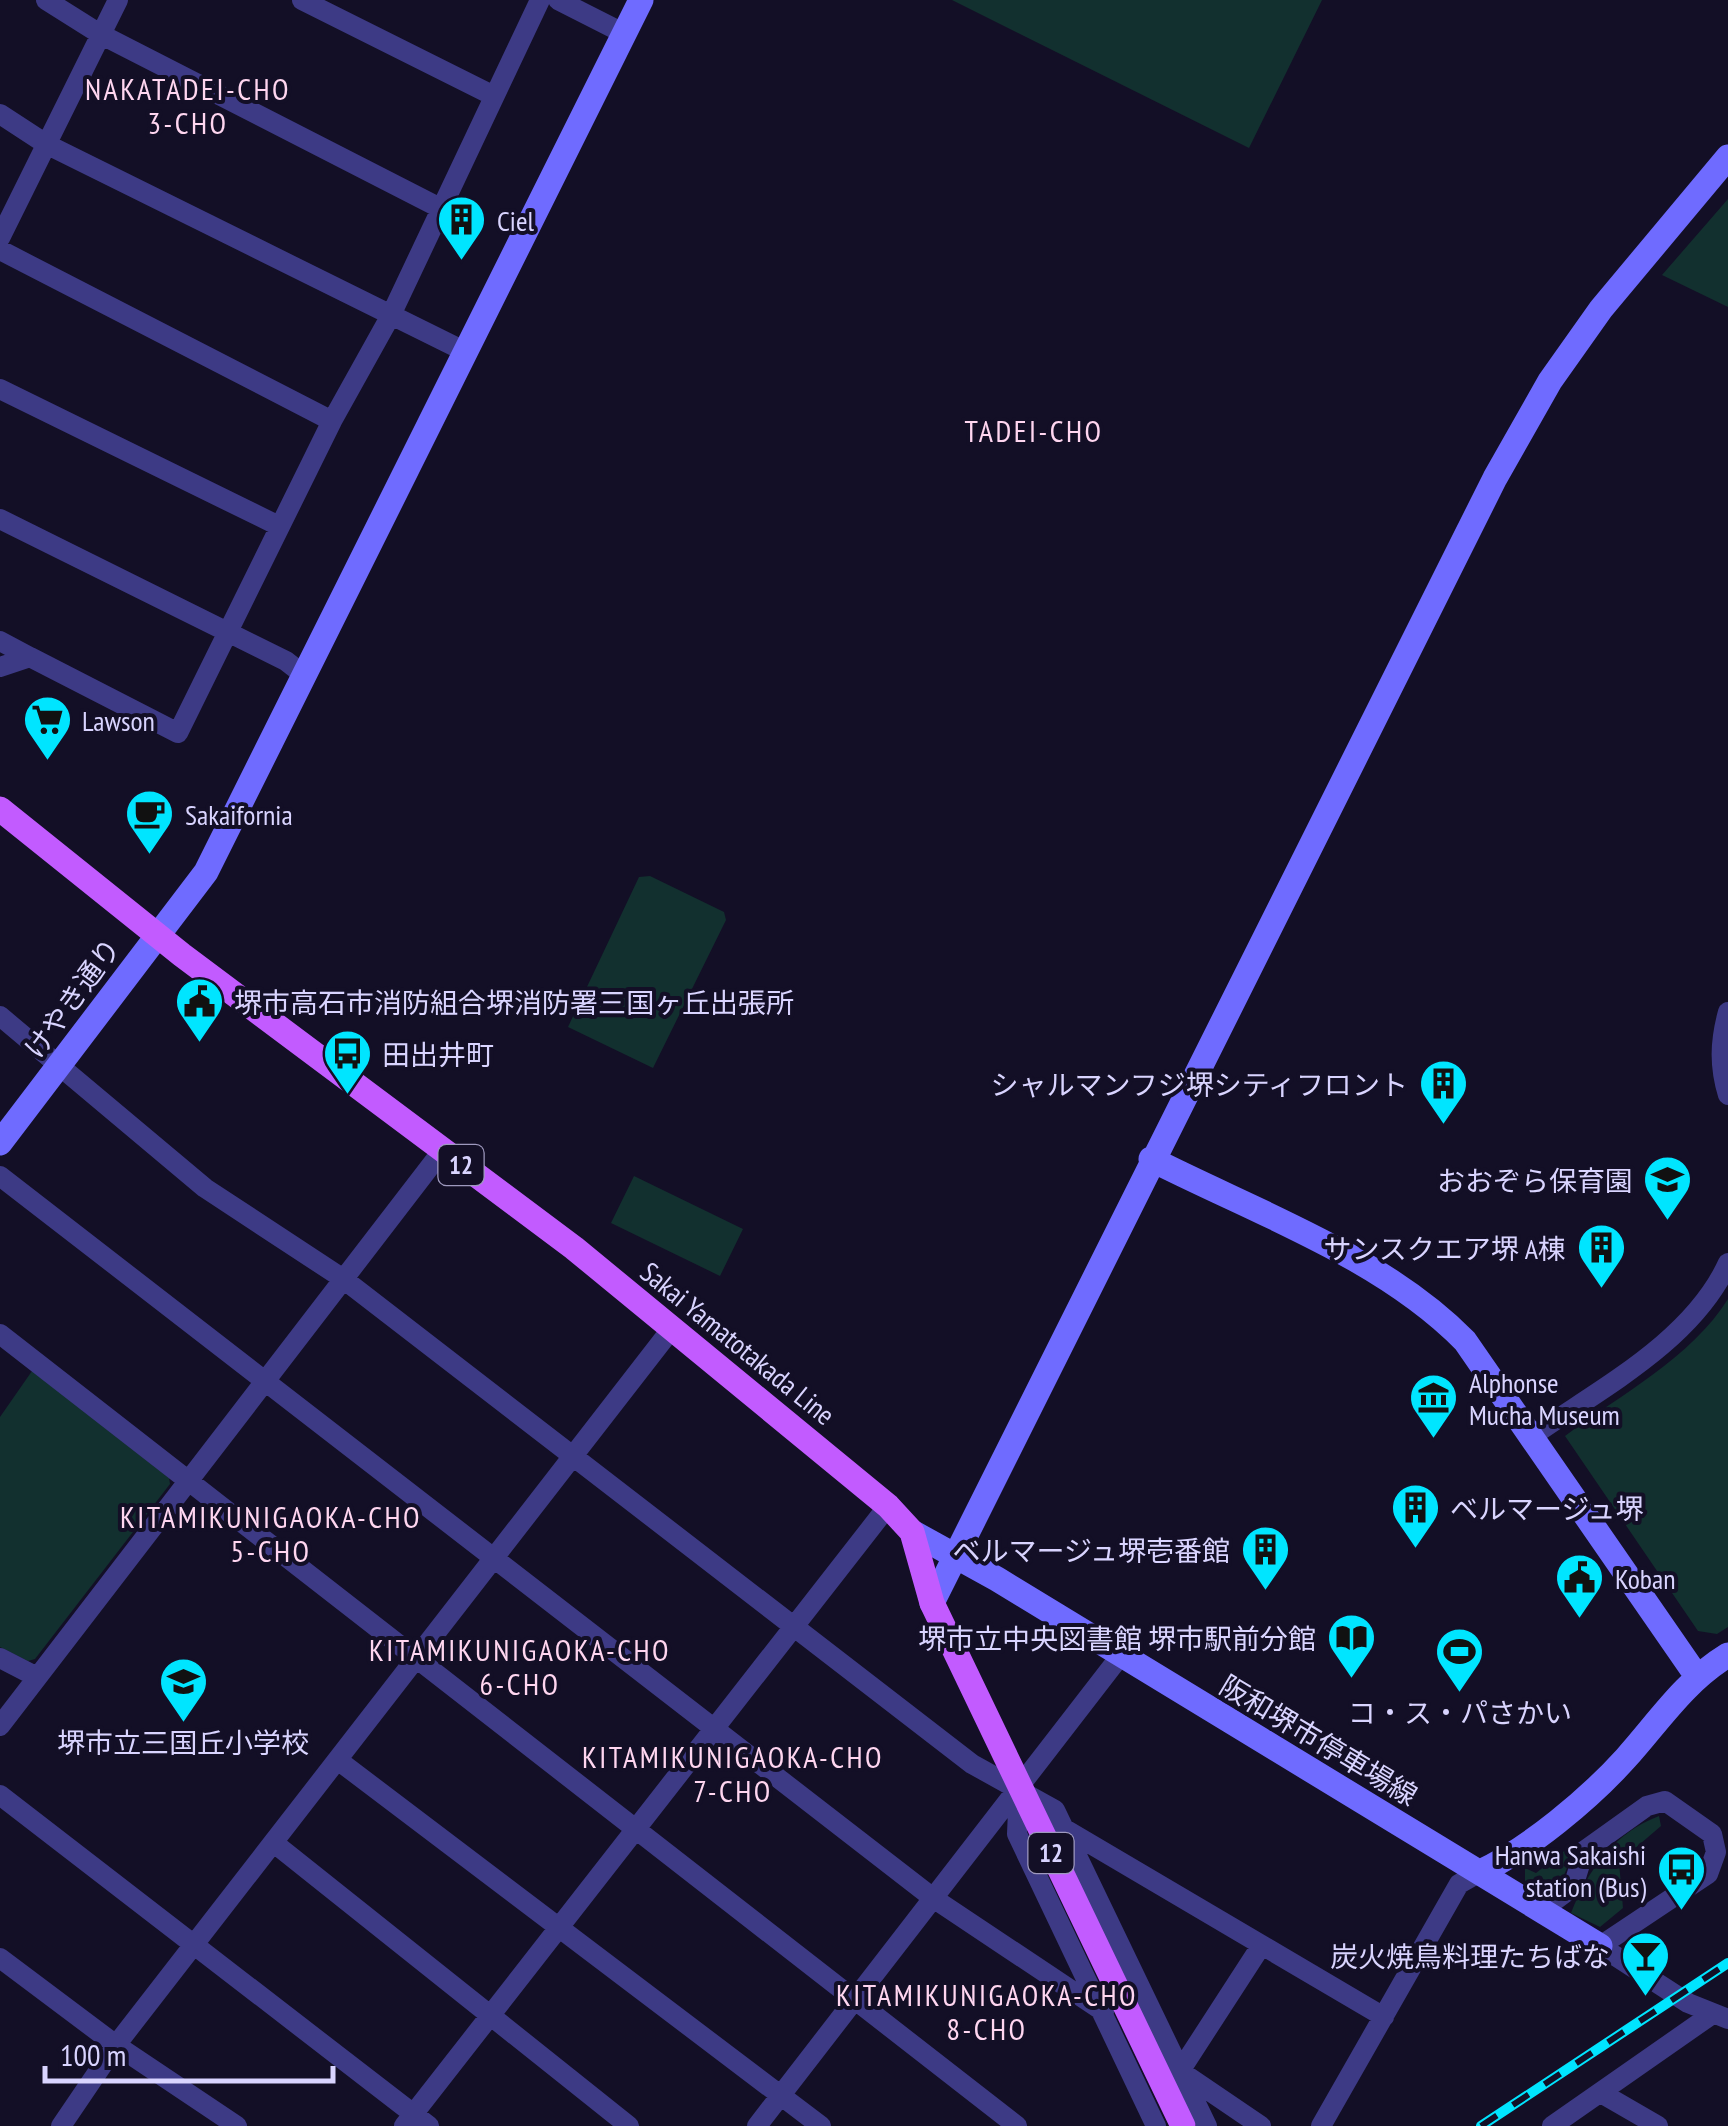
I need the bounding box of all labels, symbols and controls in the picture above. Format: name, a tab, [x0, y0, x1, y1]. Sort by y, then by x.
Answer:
district label: NAKATADEI-CHO 3-CHO	[85, 69, 291, 142]
building icon: Ciel	[436, 194, 488, 262]
place label: Ciel	[497, 202, 534, 239]
district label: TADEI-CHO	[964, 411, 1104, 450]
supermarket icon: Lawson	[21, 694, 73, 762]
place label: Lawson	[82, 702, 155, 739]
cafe icon: Sakaifornia	[124, 788, 176, 856]
place label: Sakaifornia	[185, 796, 293, 833]
street label: けやき通り	[16, 930, 128, 1066]
public building icon: 堺市高石市消防組合堺消防署三国ヶ丘出張所	[173, 976, 225, 1044]
place label: 堺市高石市消防組合堺消防署三国ヶ丘出張所	[234, 984, 794, 1021]
bus stop icon: 田出井町	[321, 1028, 373, 1096]
place label: 田出井町	[382, 1036, 494, 1073]
building icon: シャルマンフジ堺シティフロント	[1417, 1058, 1469, 1126]
place label: シャルマンフジ堺シティフロント	[991, 1066, 1408, 1103]
road number: 12	[438, 1145, 484, 1185]
school or university icon: おおぞら保育園	[1642, 1154, 1694, 1222]
place label: おおぞら保育園	[1437, 1162, 1633, 1199]
building icon: サンスクエア堺 A棟	[1575, 1222, 1627, 1290]
place label: サンスクエア堺 A棟	[1323, 1230, 1566, 1267]
street label: Sakai Yamatotakada Line	[633, 1253, 843, 1433]
place label: Alphonse Mucha Museum	[1469, 1364, 1620, 1433]
museum icon: Alphonse Mucha Museum	[1408, 1372, 1460, 1440]
building icon: ベルマージュ堺	[1389, 1482, 1441, 1550]
place label: ベルマージュ堺	[1450, 1490, 1643, 1527]
district label: KITAMIKUNIGAOKA-CHO 5-CHO	[120, 1497, 422, 1570]
building icon: ベルマージュ堺壱番館	[1239, 1524, 1291, 1592]
place label: ベルマージュ堺壱番館	[953, 1532, 1230, 1569]
public building icon: Koban	[1554, 1552, 1606, 1620]
place label: Koban	[1615, 1560, 1675, 1597]
library icon: 堺市立中央図書館 堺市駅前分館	[1325, 1612, 1377, 1680]
place label: 堺市立中央図書館 堺市駅前分館	[918, 1620, 1316, 1657]
sports icon: コ・ス・パさかい	[1434, 1626, 1486, 1694]
district label: KITAMIKUNIGAOKA-CHO 6-CHO	[369, 1630, 671, 1703]
school or university icon: 堺市立三国丘小学校	[157, 1656, 209, 1724]
street label: 阪和堺市停車場線	[1213, 1666, 1425, 1814]
place label: コ・ス・パさかい	[1348, 1694, 1572, 1731]
place label: 堺市立三国丘小学校	[57, 1724, 309, 1761]
district label: KITAMIKUNIGAOKA-CHO 7-CHO	[582, 1737, 884, 1810]
road number: 12	[1028, 1833, 1074, 1873]
place label: Hanwa Sakaishi station (Bus)	[1495, 1836, 1646, 1905]
bus stop icon: Hanwa Sakaishi station (Bus)	[1655, 1844, 1707, 1912]
bar icon: 炭火焼鳥料理たちばな	[1619, 1930, 1671, 1998]
place label: 炭火焼鳥料理たちばな	[1330, 1938, 1610, 1975]
district label: KITAMIKUNIGAOKA-CHO 8-CHO	[836, 1975, 1138, 2048]
scale bar	[45, 2021, 332, 2083]
text: 100 m	[60, 2035, 126, 2074]

